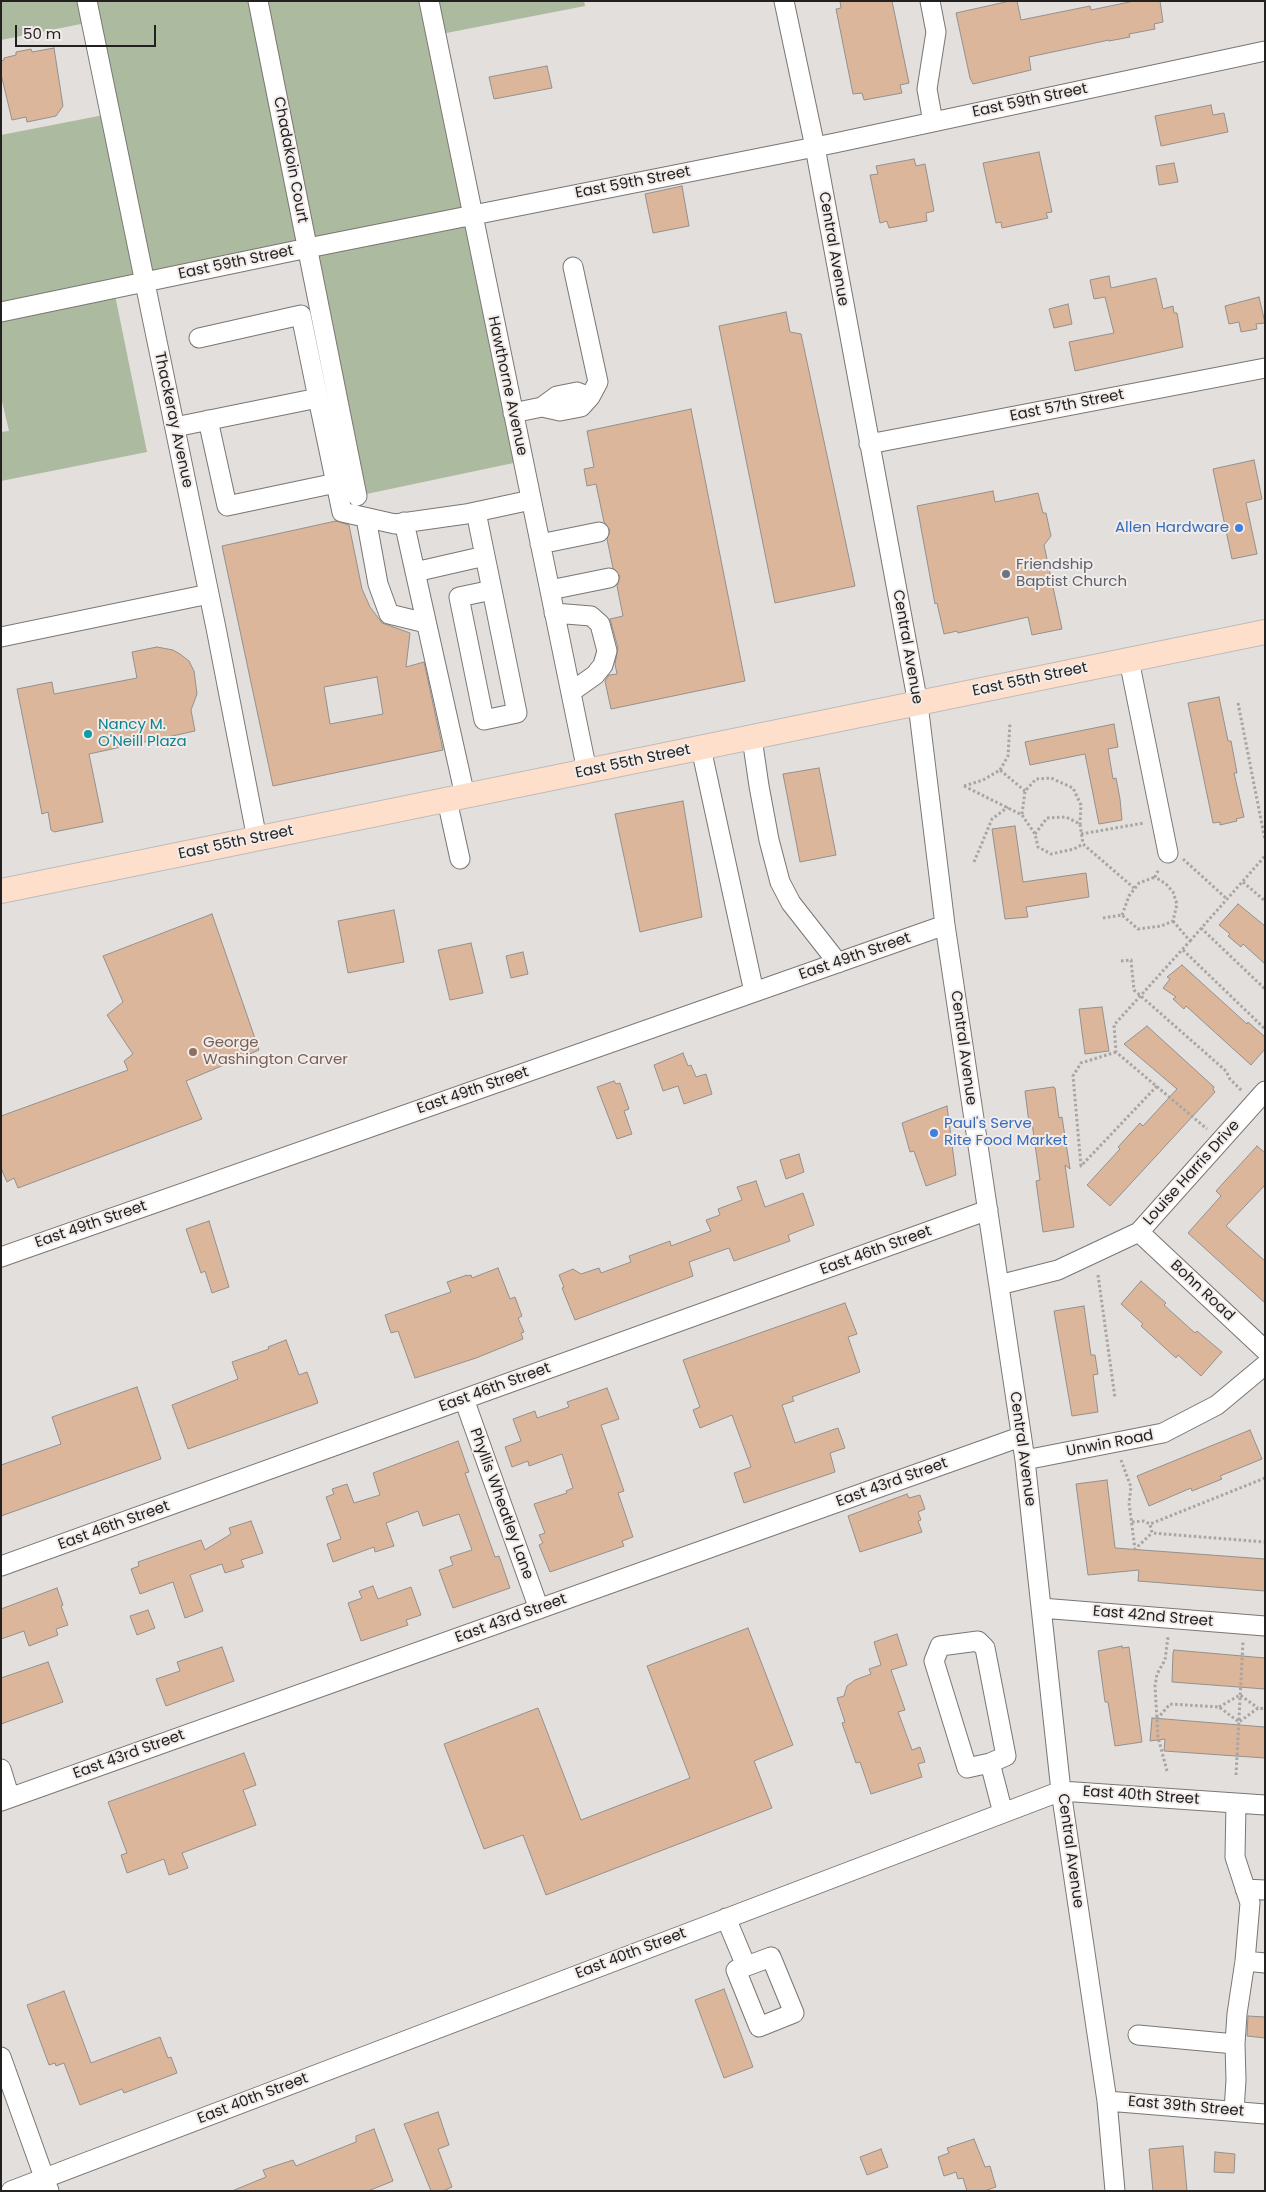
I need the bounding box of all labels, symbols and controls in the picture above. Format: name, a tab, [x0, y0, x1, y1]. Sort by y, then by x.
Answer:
scale bar	[18, 15, 159, 47]
text: 50 m	[23, 23, 61, 44]
street label: East 59th Street	[971, 80, 1089, 122]
street label: Chadakoin Court	[269, 95, 311, 225]
street label: East 59th Street	[574, 163, 692, 203]
street label: Central Avenue	[814, 190, 852, 308]
street label: East 59th Street	[177, 242, 295, 284]
street label: Hawthorne Avenue	[483, 315, 531, 457]
street label: Thackeray Avenue	[150, 350, 196, 490]
street label: East 57th Street	[1008, 386, 1126, 426]
place label: Allen Hardware	[1115, 519, 1229, 537]
marker: Allen Hardware	[1233, 522, 1245, 534]
place label: Friendship Baptist Church	[1016, 556, 1127, 591]
marker: Friendship Baptist Church	[1000, 568, 1012, 580]
street label: Central Avenue	[888, 588, 926, 706]
street label: East 55th Street	[971, 659, 1089, 701]
place label: Nancy M. O'Neill Plaza	[98, 716, 187, 751]
marker: Nancy M. O'Neill Plaza	[82, 728, 94, 740]
street label: East 55th Street	[574, 741, 692, 783]
street label: East 55th Street	[177, 822, 295, 864]
street label: East 49th Street	[797, 929, 913, 985]
street label: Central Avenue	[946, 989, 980, 1107]
place label: George Washington Carver	[203, 1034, 348, 1069]
marker: George Washington Carver	[187, 1046, 199, 1058]
street label: East 49th Street	[415, 1063, 531, 1119]
place label: Paul's Serve Rite Food Market	[944, 1115, 1068, 1150]
street label: Louise Harris Drive	[1140, 1117, 1244, 1229]
marker: Paul's Serve Rite Food Market	[928, 1127, 940, 1139]
street label: East 49th Street	[33, 1197, 149, 1253]
street label: East 46th Street	[818, 1223, 934, 1279]
street label: Bohn Road	[1166, 1257, 1238, 1325]
street label: East 46th Street	[437, 1360, 553, 1416]
street label: Central Avenue	[1005, 1390, 1039, 1508]
street label: Phyllis Wheatley Lane	[465, 1426, 537, 1582]
street label: Unwin Road	[1065, 1427, 1155, 1461]
street label: East 43rd Street	[834, 1455, 950, 1511]
street label: East 46th Street	[56, 1498, 172, 1554]
street label: East 43rd Street	[453, 1591, 569, 1647]
street label: East 42nd Street	[1092, 1603, 1214, 1631]
street label: East 43rd Street	[71, 1727, 187, 1783]
street label: East 40th Street	[1082, 1783, 1200, 1809]
street label: Central Avenue	[1053, 1792, 1087, 1910]
street label: East 40th Street	[573, 1925, 689, 1983]
street label: East 40th Street	[195, 2070, 311, 2128]
street label: East 39th Street	[1127, 2093, 1245, 2121]

